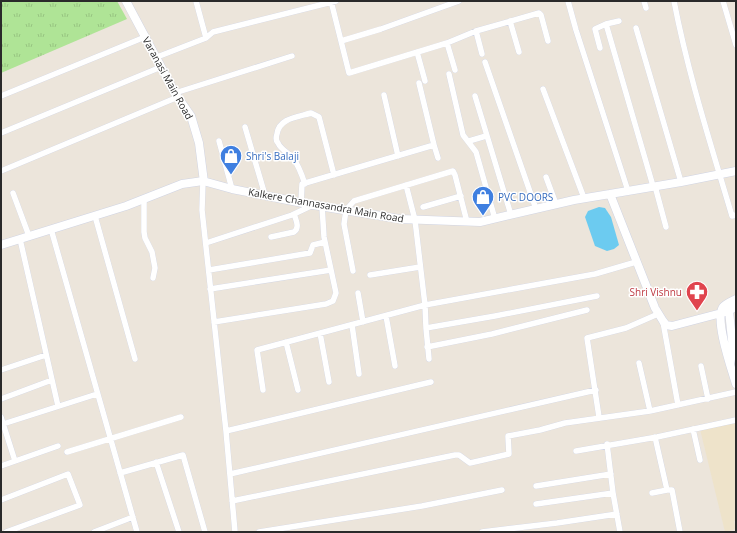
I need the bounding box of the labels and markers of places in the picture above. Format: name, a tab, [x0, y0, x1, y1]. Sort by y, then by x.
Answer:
shop icon: Shri's Balaji	[218, 143, 244, 176]
place label: Shri's Balaji	[246, 149, 299, 163]
shop icon: PVC DOORS	[470, 184, 496, 217]
place label: PVC DOORS	[498, 190, 553, 204]
pharmacy icon: Shri Vishnu	[684, 279, 710, 312]
place label: Shri Vishnu	[630, 285, 682, 299]

